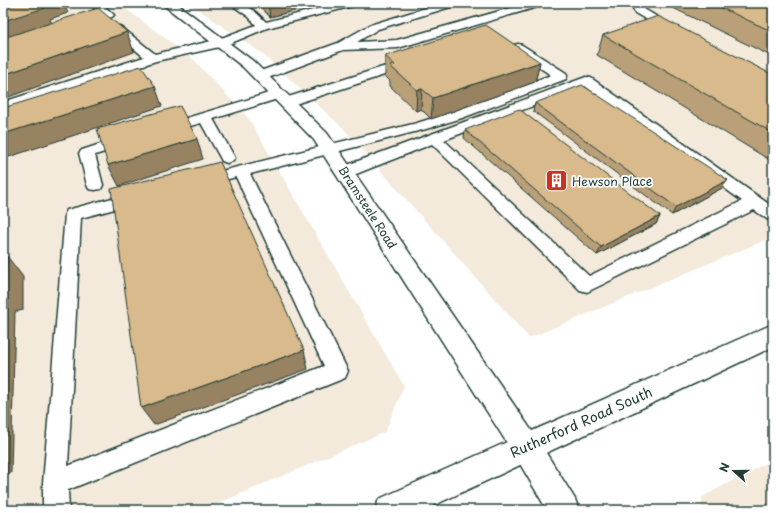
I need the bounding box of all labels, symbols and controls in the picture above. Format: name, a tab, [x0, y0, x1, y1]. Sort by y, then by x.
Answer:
street label: Bramsteele Road	[334, 162, 402, 252]
building icon: Hewson Place	[544, 168, 570, 194]
place label: Hewson Place	[572, 172, 652, 190]
street label: Rutherford Road South	[506, 381, 656, 463]
north arrow	[714, 451, 754, 491]
text: N	[715, 460, 734, 474]

